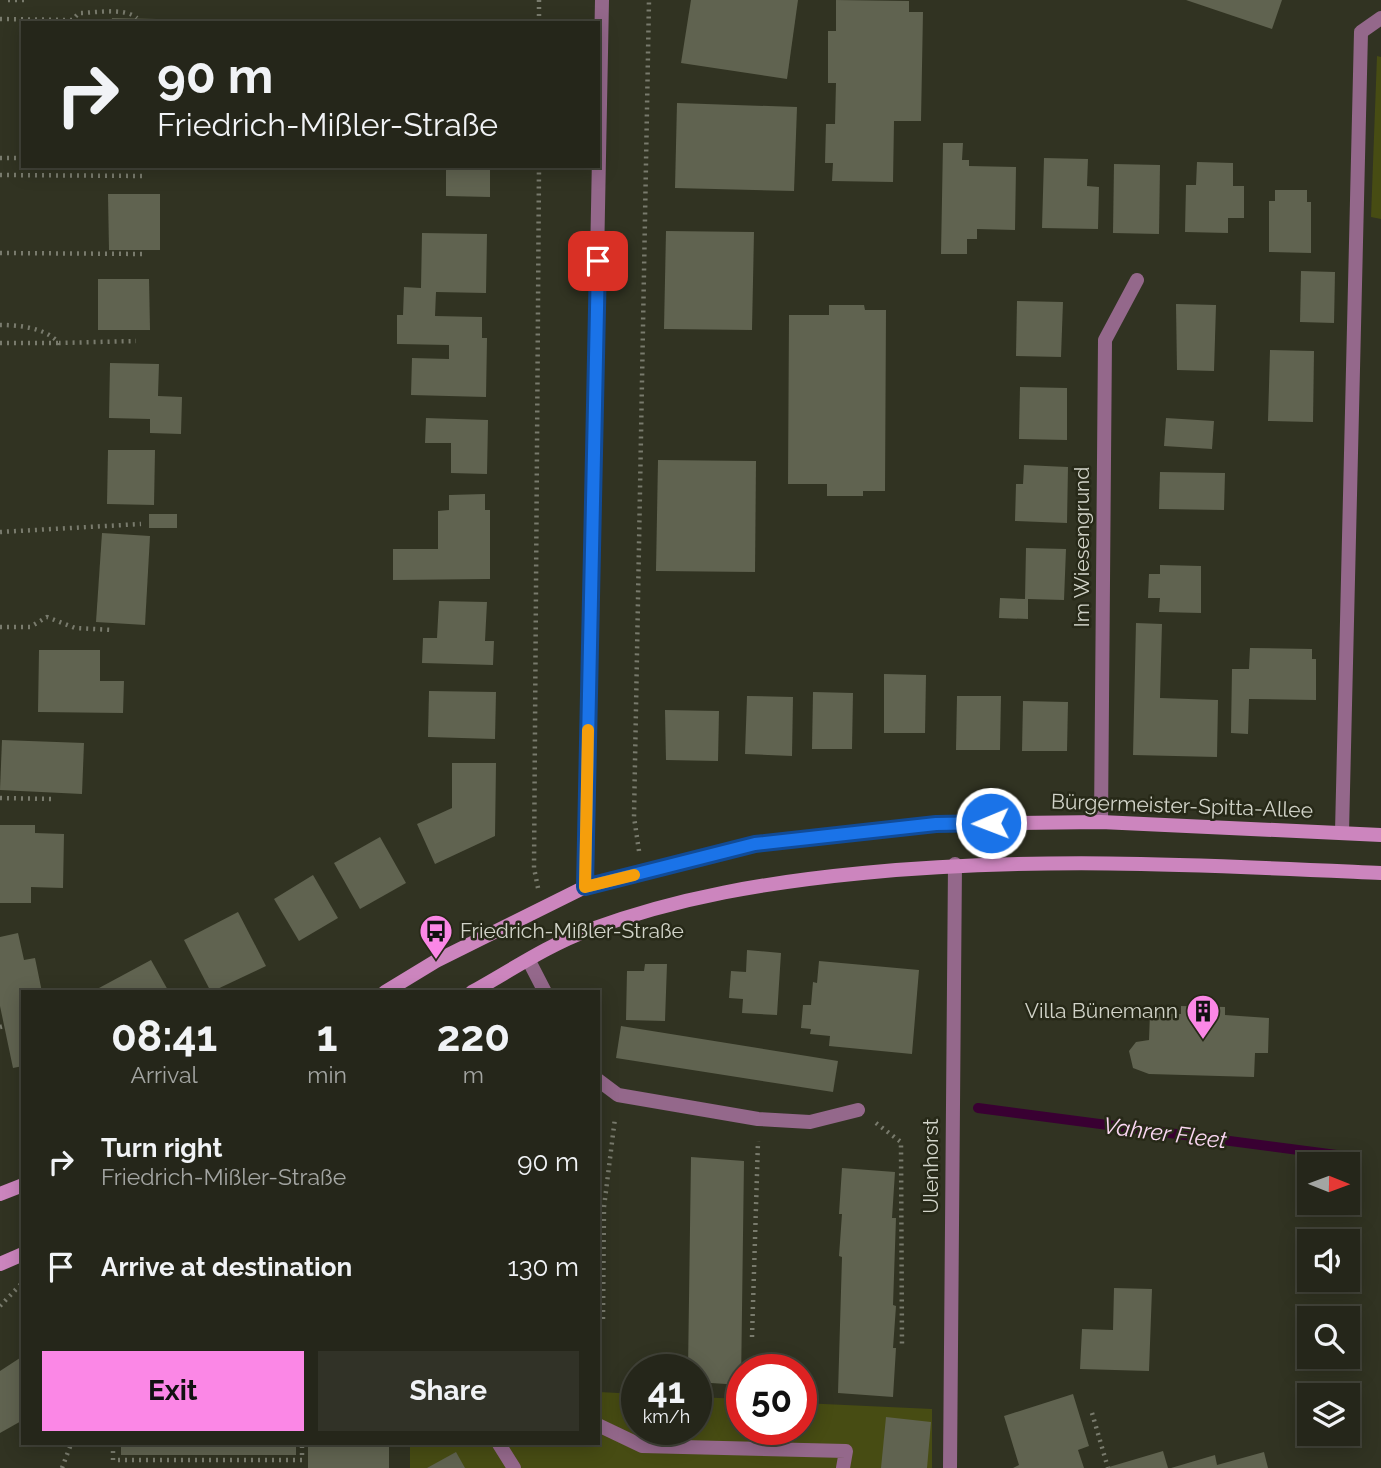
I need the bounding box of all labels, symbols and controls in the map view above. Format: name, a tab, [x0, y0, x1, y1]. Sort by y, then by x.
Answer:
text: 90 m	[157, 47, 273, 104]
icon: right	[42, 49, 133, 140]
text: Friedrich-Mißler-Straße	[157, 106, 498, 143]
pin	[568, 231, 628, 291]
icon: arrive	[579, 242, 617, 280]
street label: Im Wiesengrund	[1069, 467, 1094, 627]
position arrow	[954, 786, 1028, 860]
street label: Bürgermeister-Spitta-Allee	[1051, 788, 1313, 823]
bus stop icon: Friedrich-Mißler-Straße	[417, 912, 455, 961]
place label: Friedrich-Mißler-Straße	[460, 918, 684, 943]
building icon: Villa Bünemann	[1184, 992, 1222, 1041]
place label: Villa Bünemann	[1025, 998, 1178, 1023]
text: 08:41	[111, 1012, 217, 1061]
text: 1	[317, 1012, 337, 1061]
text: 220	[437, 1012, 510, 1061]
text: Arrival	[130, 1061, 198, 1088]
text: min	[307, 1061, 347, 1088]
text: m	[463, 1061, 484, 1088]
water label: Vahrer Fleet	[1102, 1112, 1229, 1154]
street label: Ulenhorst	[918, 1118, 943, 1214]
text: Turn right	[101, 1133, 222, 1163]
icon: right	[42, 1143, 80, 1181]
text: 90 m	[517, 1147, 579, 1177]
north arrow	[1297, 1152, 1360, 1214]
map controls	[1297, 1152, 1360, 1446]
text: Friedrich-Mißler-Straße	[101, 1163, 346, 1190]
button: sound	[1297, 1229, 1360, 1292]
icon: arrive	[42, 1248, 80, 1286]
text: Arrive at destination	[101, 1252, 352, 1282]
text: 130 m	[508, 1252, 579, 1282]
button: search	[1297, 1306, 1360, 1369]
button: Exit	[42, 1351, 304, 1431]
button: Share	[318, 1351, 579, 1431]
speed limit sign: 50	[726, 1354, 817, 1445]
text: 41	[648, 1370, 685, 1411]
button: layers	[1297, 1383, 1360, 1446]
text: km/h	[643, 1406, 690, 1427]

